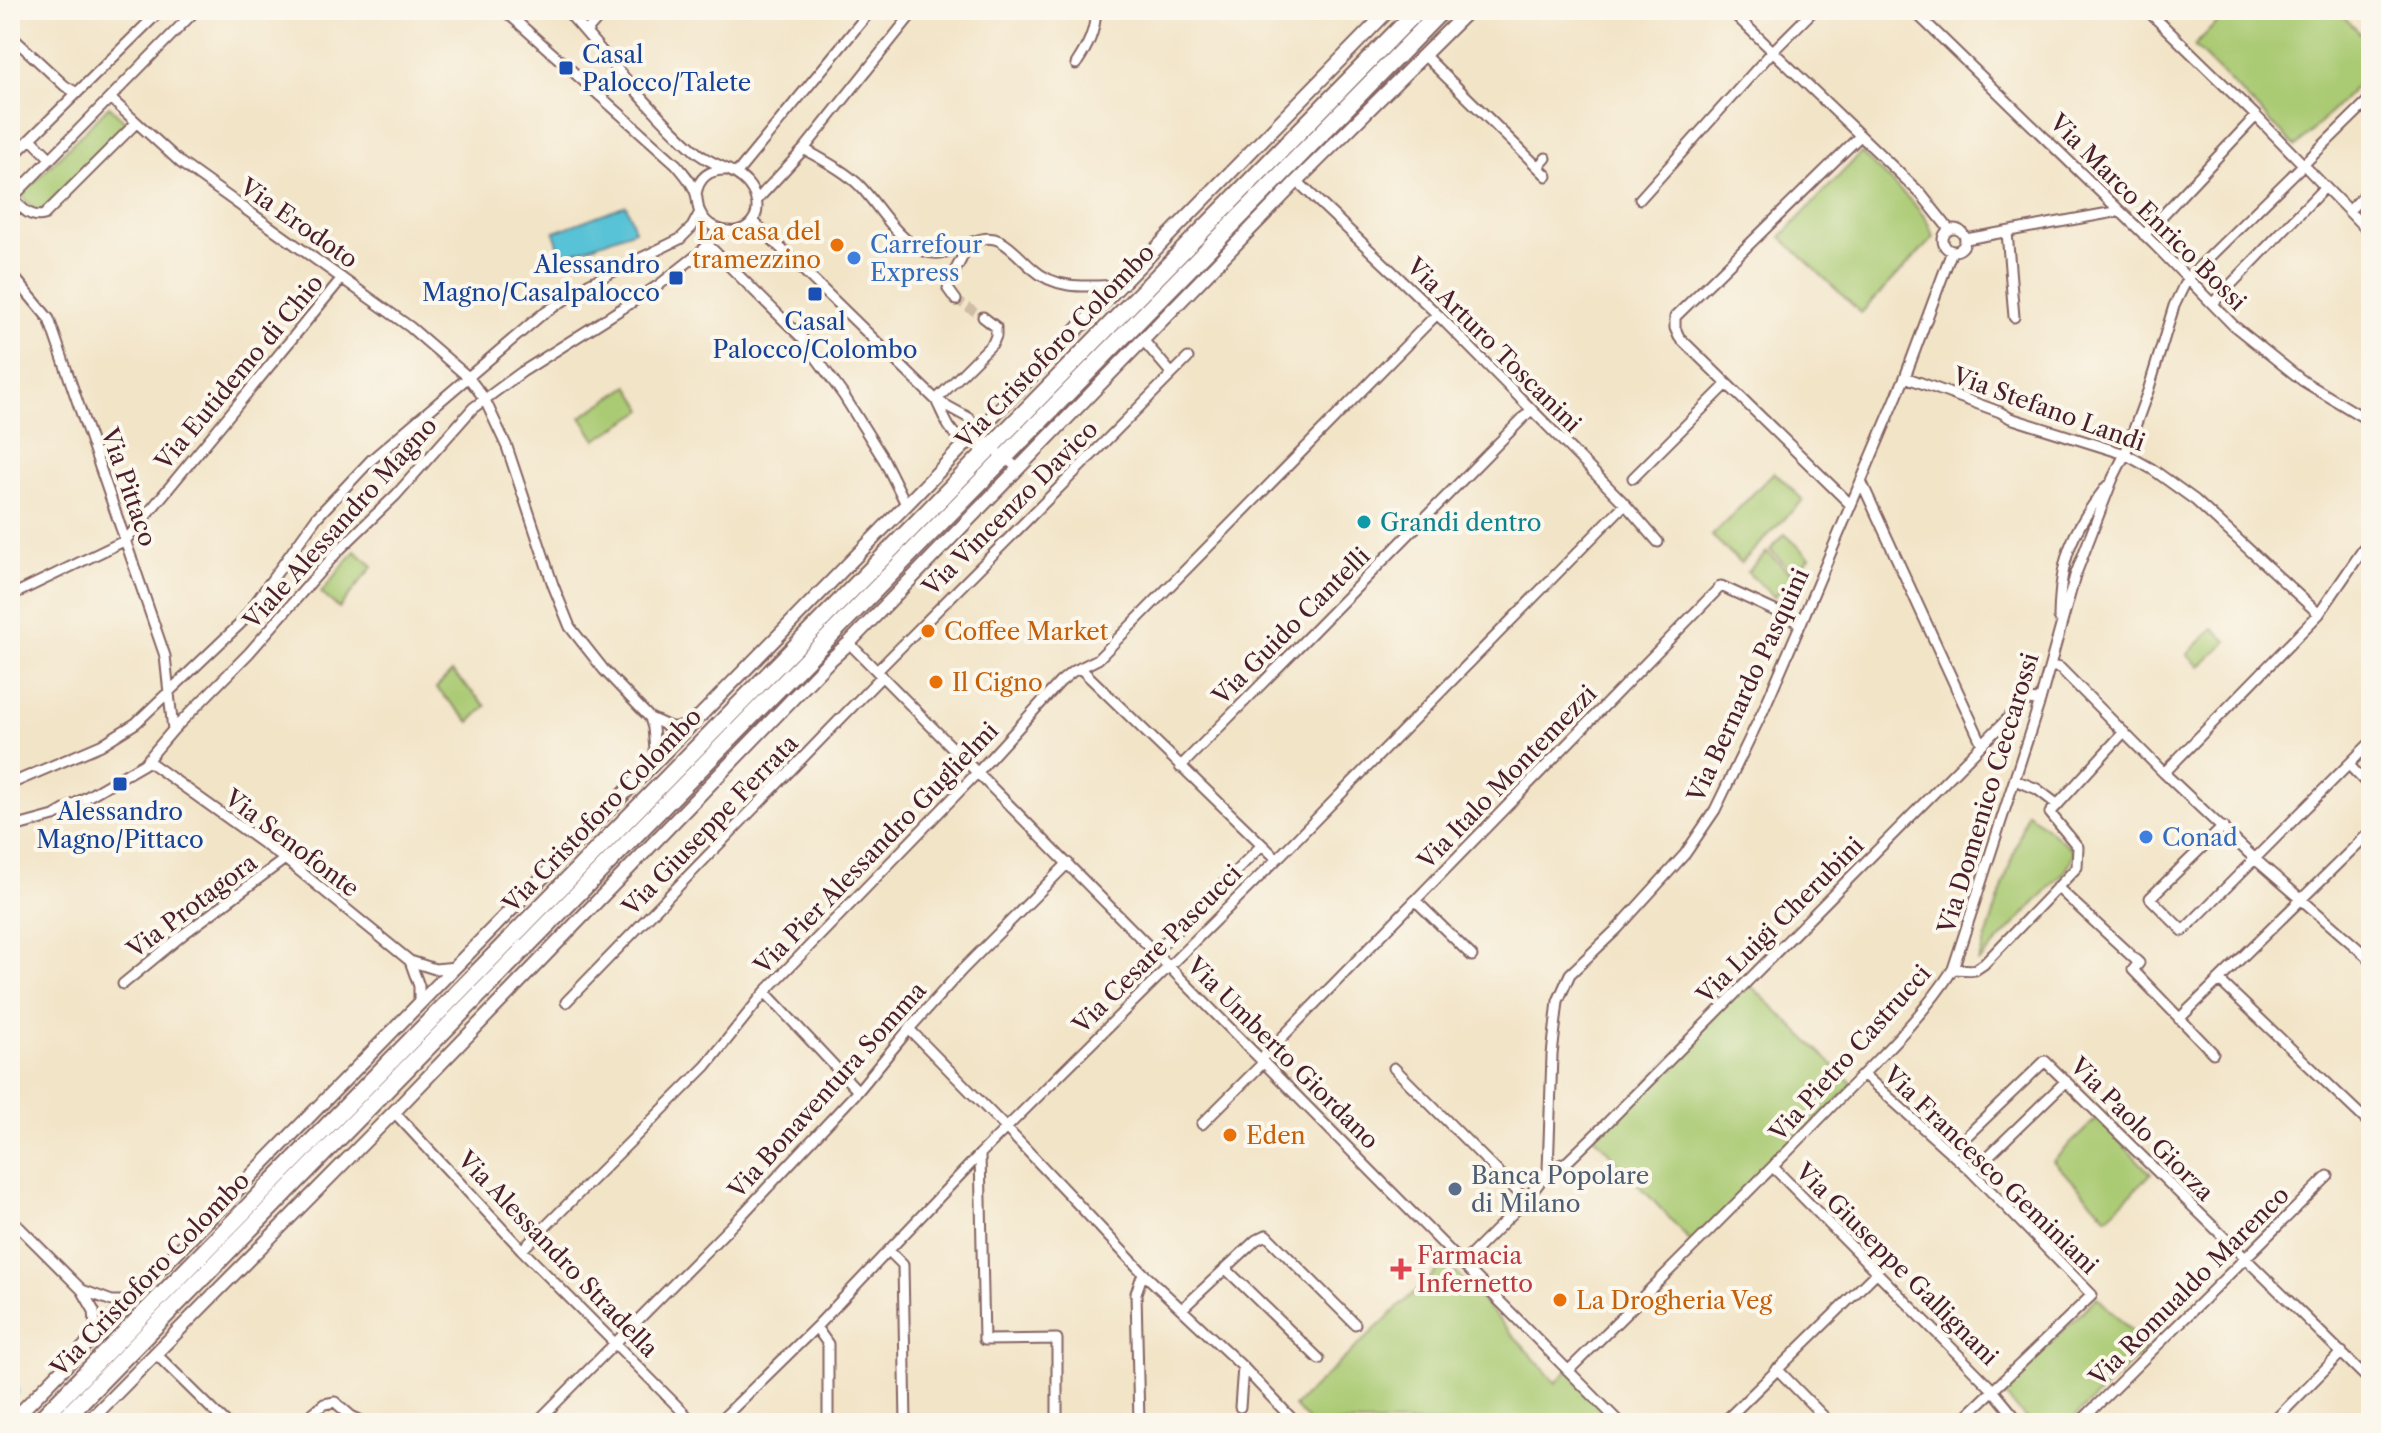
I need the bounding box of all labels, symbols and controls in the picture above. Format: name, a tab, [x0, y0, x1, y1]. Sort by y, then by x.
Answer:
place label: Casal Palocco/Talete	[582, 40, 751, 97]
marker: Casal Palocco/Talete	[557, 59, 575, 77]
street label: Via Marco Enrico Bossi	[2043, 107, 2252, 316]
street label: Via Erodoto	[234, 171, 363, 274]
place label: La casa del tramezzino	[692, 217, 821, 274]
place label: Carrefour Express	[870, 230, 982, 287]
marker: La casa del tramezzino	[828, 236, 846, 254]
street label: Via Cristoforo Colombo	[949, 238, 1160, 455]
marker: Carrefour Express	[845, 249, 863, 267]
place label: Alessandro Magno/Casalpalocco	[422, 250, 660, 307]
street label: Via Arturo Toscanini	[1400, 251, 1587, 438]
street label: Via Eutidemo di Chio	[148, 268, 329, 476]
marker: Alessandro Magno/Casalpalocco	[667, 269, 685, 287]
marker: Casal Palocco/Colombo	[806, 285, 824, 303]
place label: Casal Palocco/Colombo	[713, 307, 917, 364]
street label: Via Stefano Landi	[1948, 360, 2149, 457]
street label: Viale Alessandro Magno	[237, 411, 443, 636]
street label: Via Vincenzo Davico	[916, 414, 1104, 602]
street label: Via Pittaco	[95, 423, 163, 550]
place label: Grandi dentro	[1380, 508, 1541, 537]
marker: Grandi dentro	[1355, 513, 1373, 531]
street label: Via Guido Cantelli	[1206, 541, 1376, 711]
street label: Via Bernardo Pasquini	[1681, 564, 1815, 807]
place label: Coffee Market	[944, 617, 1109, 646]
marker: Coffee Market	[919, 622, 937, 640]
street label: Via Domenico Ceccarossi	[1931, 649, 2045, 938]
place label: Il Cigno	[952, 668, 1043, 697]
marker: Il Cigno	[927, 673, 945, 691]
street label: Via Italo Montemezzi	[1411, 679, 1602, 876]
street label: Via Cristoforo Colombo	[496, 702, 707, 919]
street label: Via Pier Alessandro Guglielmi	[747, 716, 1004, 981]
street label: Via Giuseppe Ferrata	[615, 728, 804, 922]
marker: Alessandro Magno/Pittaco	[111, 775, 129, 793]
street label: Via Senofonte	[218, 782, 365, 903]
place label: Alessandro Magno/Pittaco	[36, 797, 204, 854]
place label: Conad	[2162, 823, 2238, 852]
marker: Conad	[2137, 828, 2155, 846]
street label: Via Luigi Cherubini	[1690, 831, 1869, 1010]
street label: Via Protagora	[121, 848, 263, 965]
street label: Via Cesare Pascucci	[1066, 859, 1247, 1040]
street label: Via Umberto Giordano	[1180, 950, 1385, 1155]
street label: Via Pietro Castrucci	[1763, 959, 1937, 1148]
street label: Via Bonaventura Somma	[721, 976, 932, 1205]
street label: Via Paolo Giorza	[2064, 1051, 2220, 1207]
street label: Via Francesco Geminiani	[1877, 1059, 2104, 1280]
place label: Eden	[1246, 1121, 1306, 1150]
marker: Eden	[1221, 1126, 1239, 1144]
street label: Via Alessandro Stradella	[451, 1144, 664, 1363]
street label: Via Giuseppe Gallignani	[1789, 1156, 2004, 1371]
place label: Banca Popolare di Milano	[1471, 1161, 1649, 1218]
street label: Via Cristoforo Colombo	[44, 1166, 255, 1383]
marker: Banca Popolare di Milano	[1446, 1180, 1464, 1198]
street label: Via Romualdo Marenco	[2082, 1180, 2295, 1393]
place label: Farmacia Infernetto	[1417, 1241, 1533, 1298]
marker: Farmacia Infernetto	[1392, 1260, 1410, 1278]
place label: La Drogheria Veg	[1576, 1286, 1772, 1315]
marker: La Drogheria Veg	[1551, 1291, 1569, 1309]

